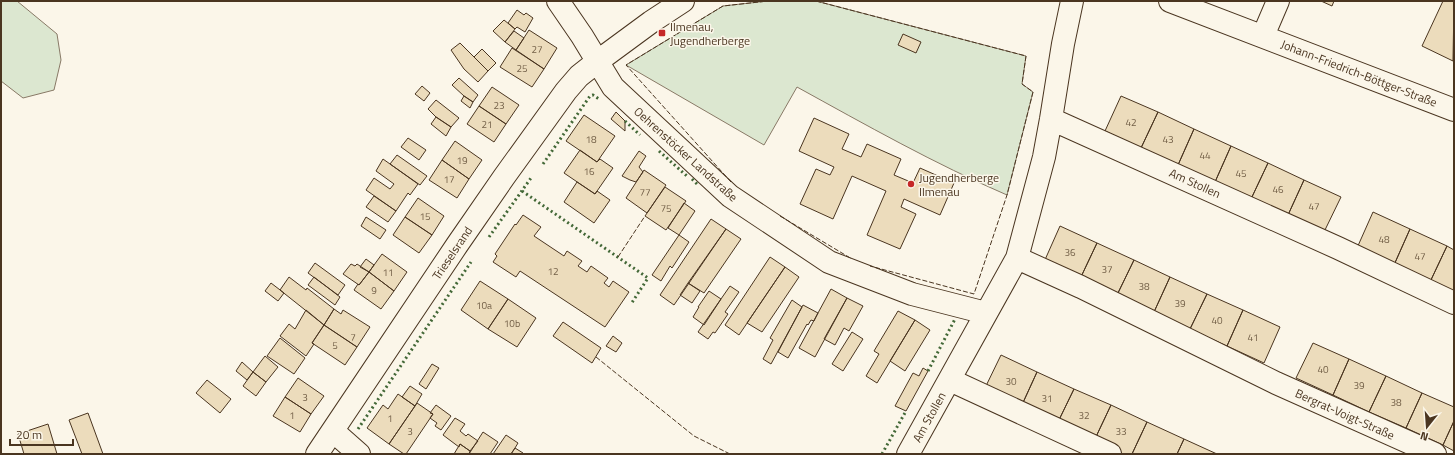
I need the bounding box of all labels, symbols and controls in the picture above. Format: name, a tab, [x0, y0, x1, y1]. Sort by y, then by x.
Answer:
place label: Ilmenau, Jugendherberge	[670, 17, 750, 50]
marker: Ilmenau, Jugendherberge	[657, 28, 667, 38]
street label: Johann-Friedrich-Böttger-Straße	[1278, 34, 1440, 112]
house number: 27	[531, 42, 543, 57]
house number: 25	[516, 61, 528, 76]
house number: 23	[493, 98, 505, 113]
street label: Oehrenstöcker Landstraße	[630, 102, 742, 206]
house number: 42	[1125, 115, 1137, 130]
house number: 21	[481, 117, 493, 132]
house number: 18	[585, 132, 597, 147]
house number: 43	[1162, 132, 1174, 147]
house number: 44	[1199, 148, 1211, 163]
house number: 19	[456, 153, 468, 168]
street label: Am Stollen	[1166, 163, 1224, 203]
house number: 16	[583, 164, 595, 179]
house number: 45	[1235, 166, 1247, 181]
place label: Jugendherberge Ilmenau	[919, 168, 999, 201]
house number: 17	[443, 172, 455, 187]
marker: Jugendherberge Ilmenau	[906, 179, 916, 189]
house number: 46	[1272, 182, 1284, 197]
house number: 77	[639, 185, 651, 200]
house number: 47	[1308, 199, 1320, 214]
house number: 75	[660, 201, 672, 216]
house number: 15	[419, 209, 431, 224]
street label: Trieselsrand	[427, 222, 477, 284]
house number: 48	[1378, 232, 1390, 247]
house number: 36	[1064, 245, 1076, 260]
house number: 47	[1414, 249, 1426, 264]
house number: 37	[1101, 262, 1113, 277]
house number: 12	[547, 264, 559, 279]
house number: 11	[382, 265, 394, 280]
house number: 38	[1138, 279, 1150, 294]
house number: 9	[371, 283, 377, 298]
house number: 39	[1174, 296, 1186, 311]
house number: 10a	[476, 298, 492, 313]
house number: 40	[1211, 313, 1223, 328]
house number: 10b	[504, 316, 520, 331]
house number: 7	[350, 330, 356, 345]
house number: 41	[1247, 330, 1259, 345]
house number: 5	[332, 338, 338, 353]
house number: 40	[1317, 362, 1329, 377]
house number: 30	[1005, 374, 1017, 389]
house number: 39	[1353, 378, 1365, 393]
street label: Bergrat-Voigt-Straße	[1292, 384, 1398, 444]
street label: Am Stollen	[907, 388, 951, 446]
house number: 3	[302, 390, 308, 405]
house number: 31	[1041, 391, 1053, 406]
house number: 38	[1390, 395, 1402, 410]
north arrow	[1407, 407, 1447, 447]
house number: 1	[289, 408, 295, 423]
house number: 32	[1078, 408, 1090, 423]
house number: 1	[387, 411, 393, 426]
scale bar	[10, 421, 73, 447]
house number: 3	[407, 424, 413, 439]
house number: 33	[1115, 424, 1127, 439]
text: 20 m	[16, 425, 42, 444]
text: N	[1418, 428, 1430, 445]

